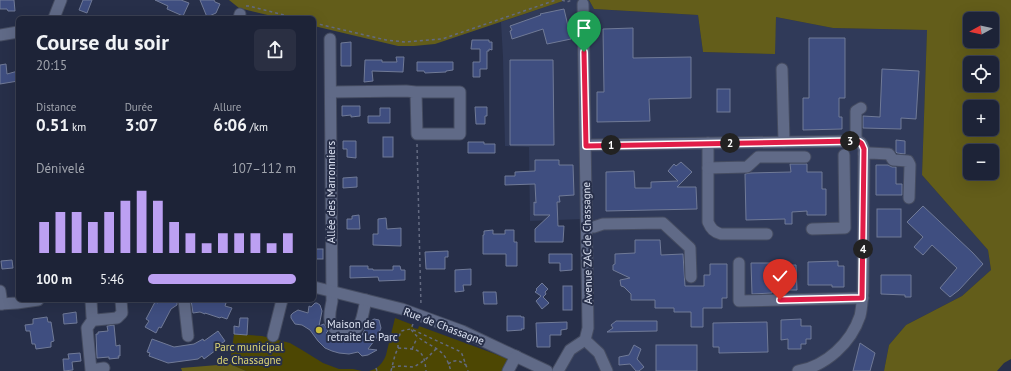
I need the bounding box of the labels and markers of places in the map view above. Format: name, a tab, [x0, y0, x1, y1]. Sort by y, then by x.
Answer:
pin	[567, 11, 601, 52]
pin: 3	[840, 131, 860, 151]
pin: 2	[720, 133, 740, 153]
pin: 1	[601, 135, 621, 155]
pin: 4	[853, 239, 873, 259]
pin	[763, 259, 797, 300]
place label: Maison de retraite Le Parc	[327, 317, 398, 344]
marker: Maison de retraite Le Parc	[314, 325, 324, 335]

